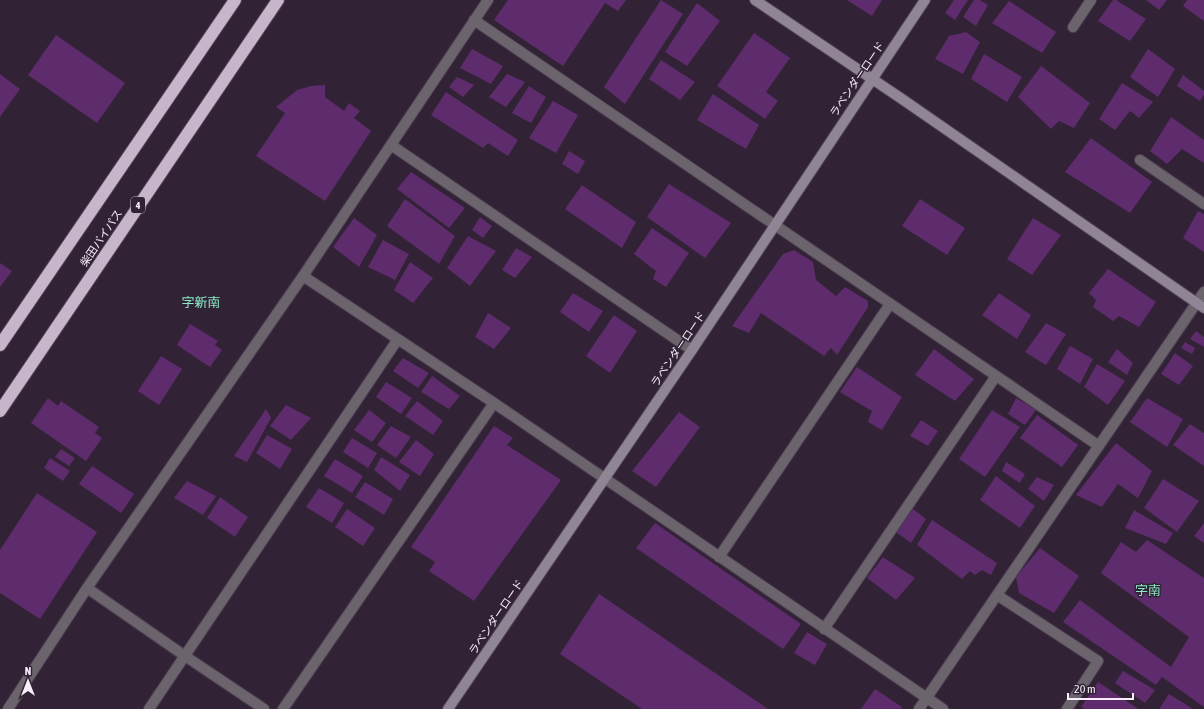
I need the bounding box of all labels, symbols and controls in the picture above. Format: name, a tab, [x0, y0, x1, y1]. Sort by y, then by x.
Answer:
street label: ラベンダーロード	[827, 39, 887, 119]
road number: 4	[131, 197, 145, 213]
street label: 柴田バイパス	[78, 207, 124, 269]
district label: 字新南	[181, 295, 221, 310]
street label: ラベンダーロード	[648, 309, 708, 389]
street label: ラベンダーロード	[466, 577, 526, 657]
district label: 字南	[1135, 583, 1161, 598]
north arrow	[8, 661, 48, 701]
text: N	[25, 665, 31, 677]
scale bar	[1068, 675, 1133, 701]
text: 20 m	[1074, 682, 1096, 696]

